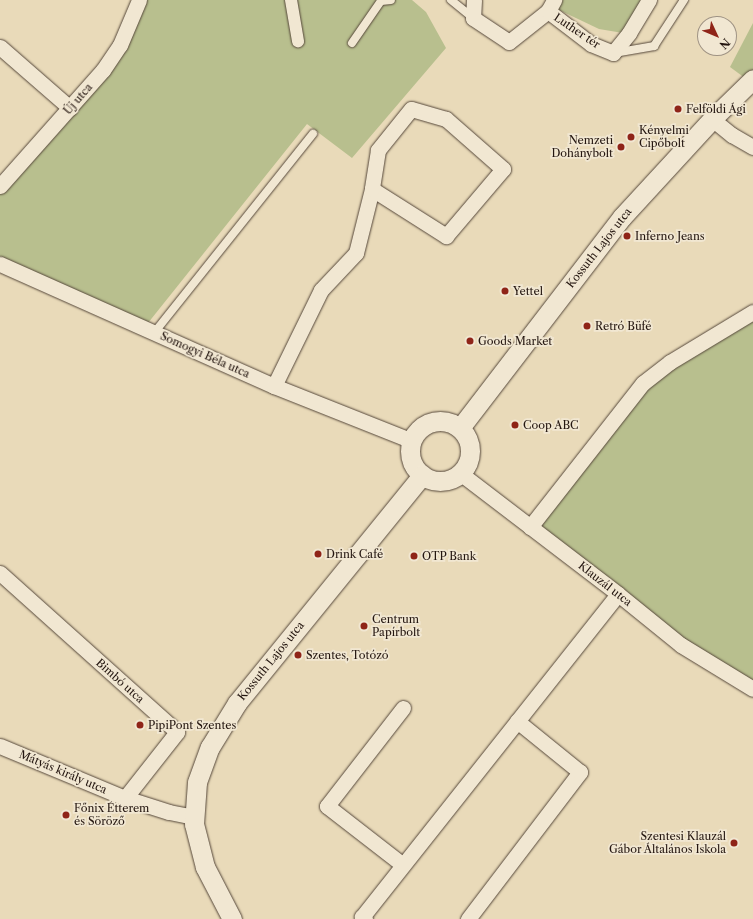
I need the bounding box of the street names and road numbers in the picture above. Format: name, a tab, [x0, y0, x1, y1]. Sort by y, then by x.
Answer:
street label: Luther tér	[551, 11, 603, 51]
street label: Új utca	[61, 81, 95, 117]
street label: Kossuth Lajos utca	[564, 205, 634, 291]
street label: Somogyi Béla utca	[158, 329, 252, 381]
street label: Klauzál utca	[576, 559, 634, 609]
street label: Kossuth Lajos utca	[235, 619, 307, 703]
street label: Bimbó utca	[93, 656, 147, 706]
street label: Mátyás király utca	[17, 747, 109, 797]

